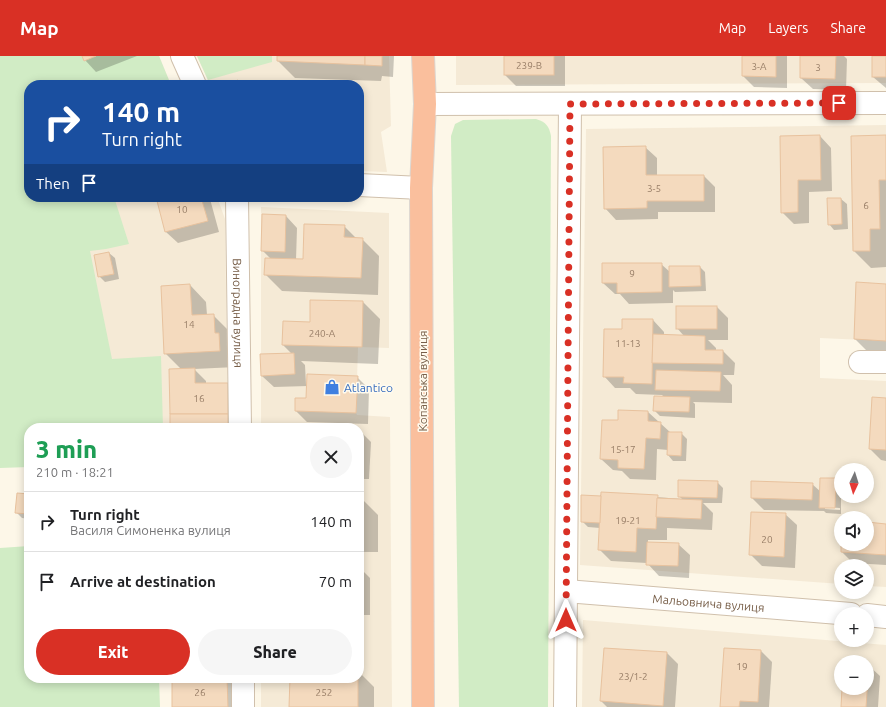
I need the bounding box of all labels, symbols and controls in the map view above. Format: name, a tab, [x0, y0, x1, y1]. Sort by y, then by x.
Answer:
text: Map	[20, 17, 59, 39]
text: Map	[719, 20, 746, 36]
text: Layers	[768, 20, 808, 36]
text: Share	[830, 20, 866, 36]
house number: 239-В	[516, 60, 542, 71]
house number: 3-А	[751, 61, 767, 72]
house number: 3	[815, 62, 821, 73]
pin	[822, 86, 856, 120]
icon: arrive	[828, 92, 850, 114]
icon: right	[36, 96, 88, 148]
text: 140 m	[102, 96, 180, 127]
text: Turn right	[102, 129, 182, 149]
icon: arrive	[78, 172, 100, 194]
text: Then	[36, 175, 70, 192]
house number: 3-5	[647, 183, 661, 194]
house number: 6	[863, 200, 869, 211]
house number: 10	[176, 204, 188, 215]
street label: Виноградна вулиця	[231, 258, 246, 368]
house number: 9	[629, 268, 635, 279]
house number: 14	[183, 319, 195, 330]
house number: 240-А	[309, 328, 336, 339]
street label: Копанська вулиця	[416, 331, 429, 431]
house number: 11-13	[615, 338, 641, 349]
shop icon: Atlantico	[323, 378, 341, 396]
place label: Atlantico	[344, 381, 393, 394]
house number: 16	[193, 393, 205, 404]
text: 3 min	[36, 436, 97, 463]
button: close	[310, 436, 352, 478]
house number: 15-17	[610, 444, 636, 455]
north arrow	[834, 463, 874, 503]
map controls	[834, 463, 874, 695]
text: 210 m · 18:21	[36, 465, 114, 479]
text: Turn right	[70, 506, 140, 523]
icon: right	[36, 511, 58, 533]
button: sound	[834, 511, 874, 551]
text: 140 m	[310, 513, 352, 530]
house number: 19-21	[615, 515, 641, 526]
text: Василя Симоненка вулиця	[70, 523, 231, 537]
house number: 20	[761, 534, 773, 545]
button: layers	[834, 559, 874, 599]
icon: arrive	[36, 571, 58, 593]
text: Arrive at destination	[70, 573, 216, 590]
text: 70 m	[319, 573, 352, 590]
street label: Мальовнича вулиця	[652, 591, 765, 614]
position arrow	[545, 599, 587, 641]
button: +	[834, 607, 874, 647]
button: Exit	[36, 629, 190, 675]
button: Share	[198, 629, 352, 675]
button: −	[834, 655, 874, 695]
house number: 19	[736, 661, 748, 672]
house number: 23/1-2	[618, 671, 648, 682]
house number: 26	[194, 687, 206, 698]
house number: 252	[316, 687, 332, 698]

